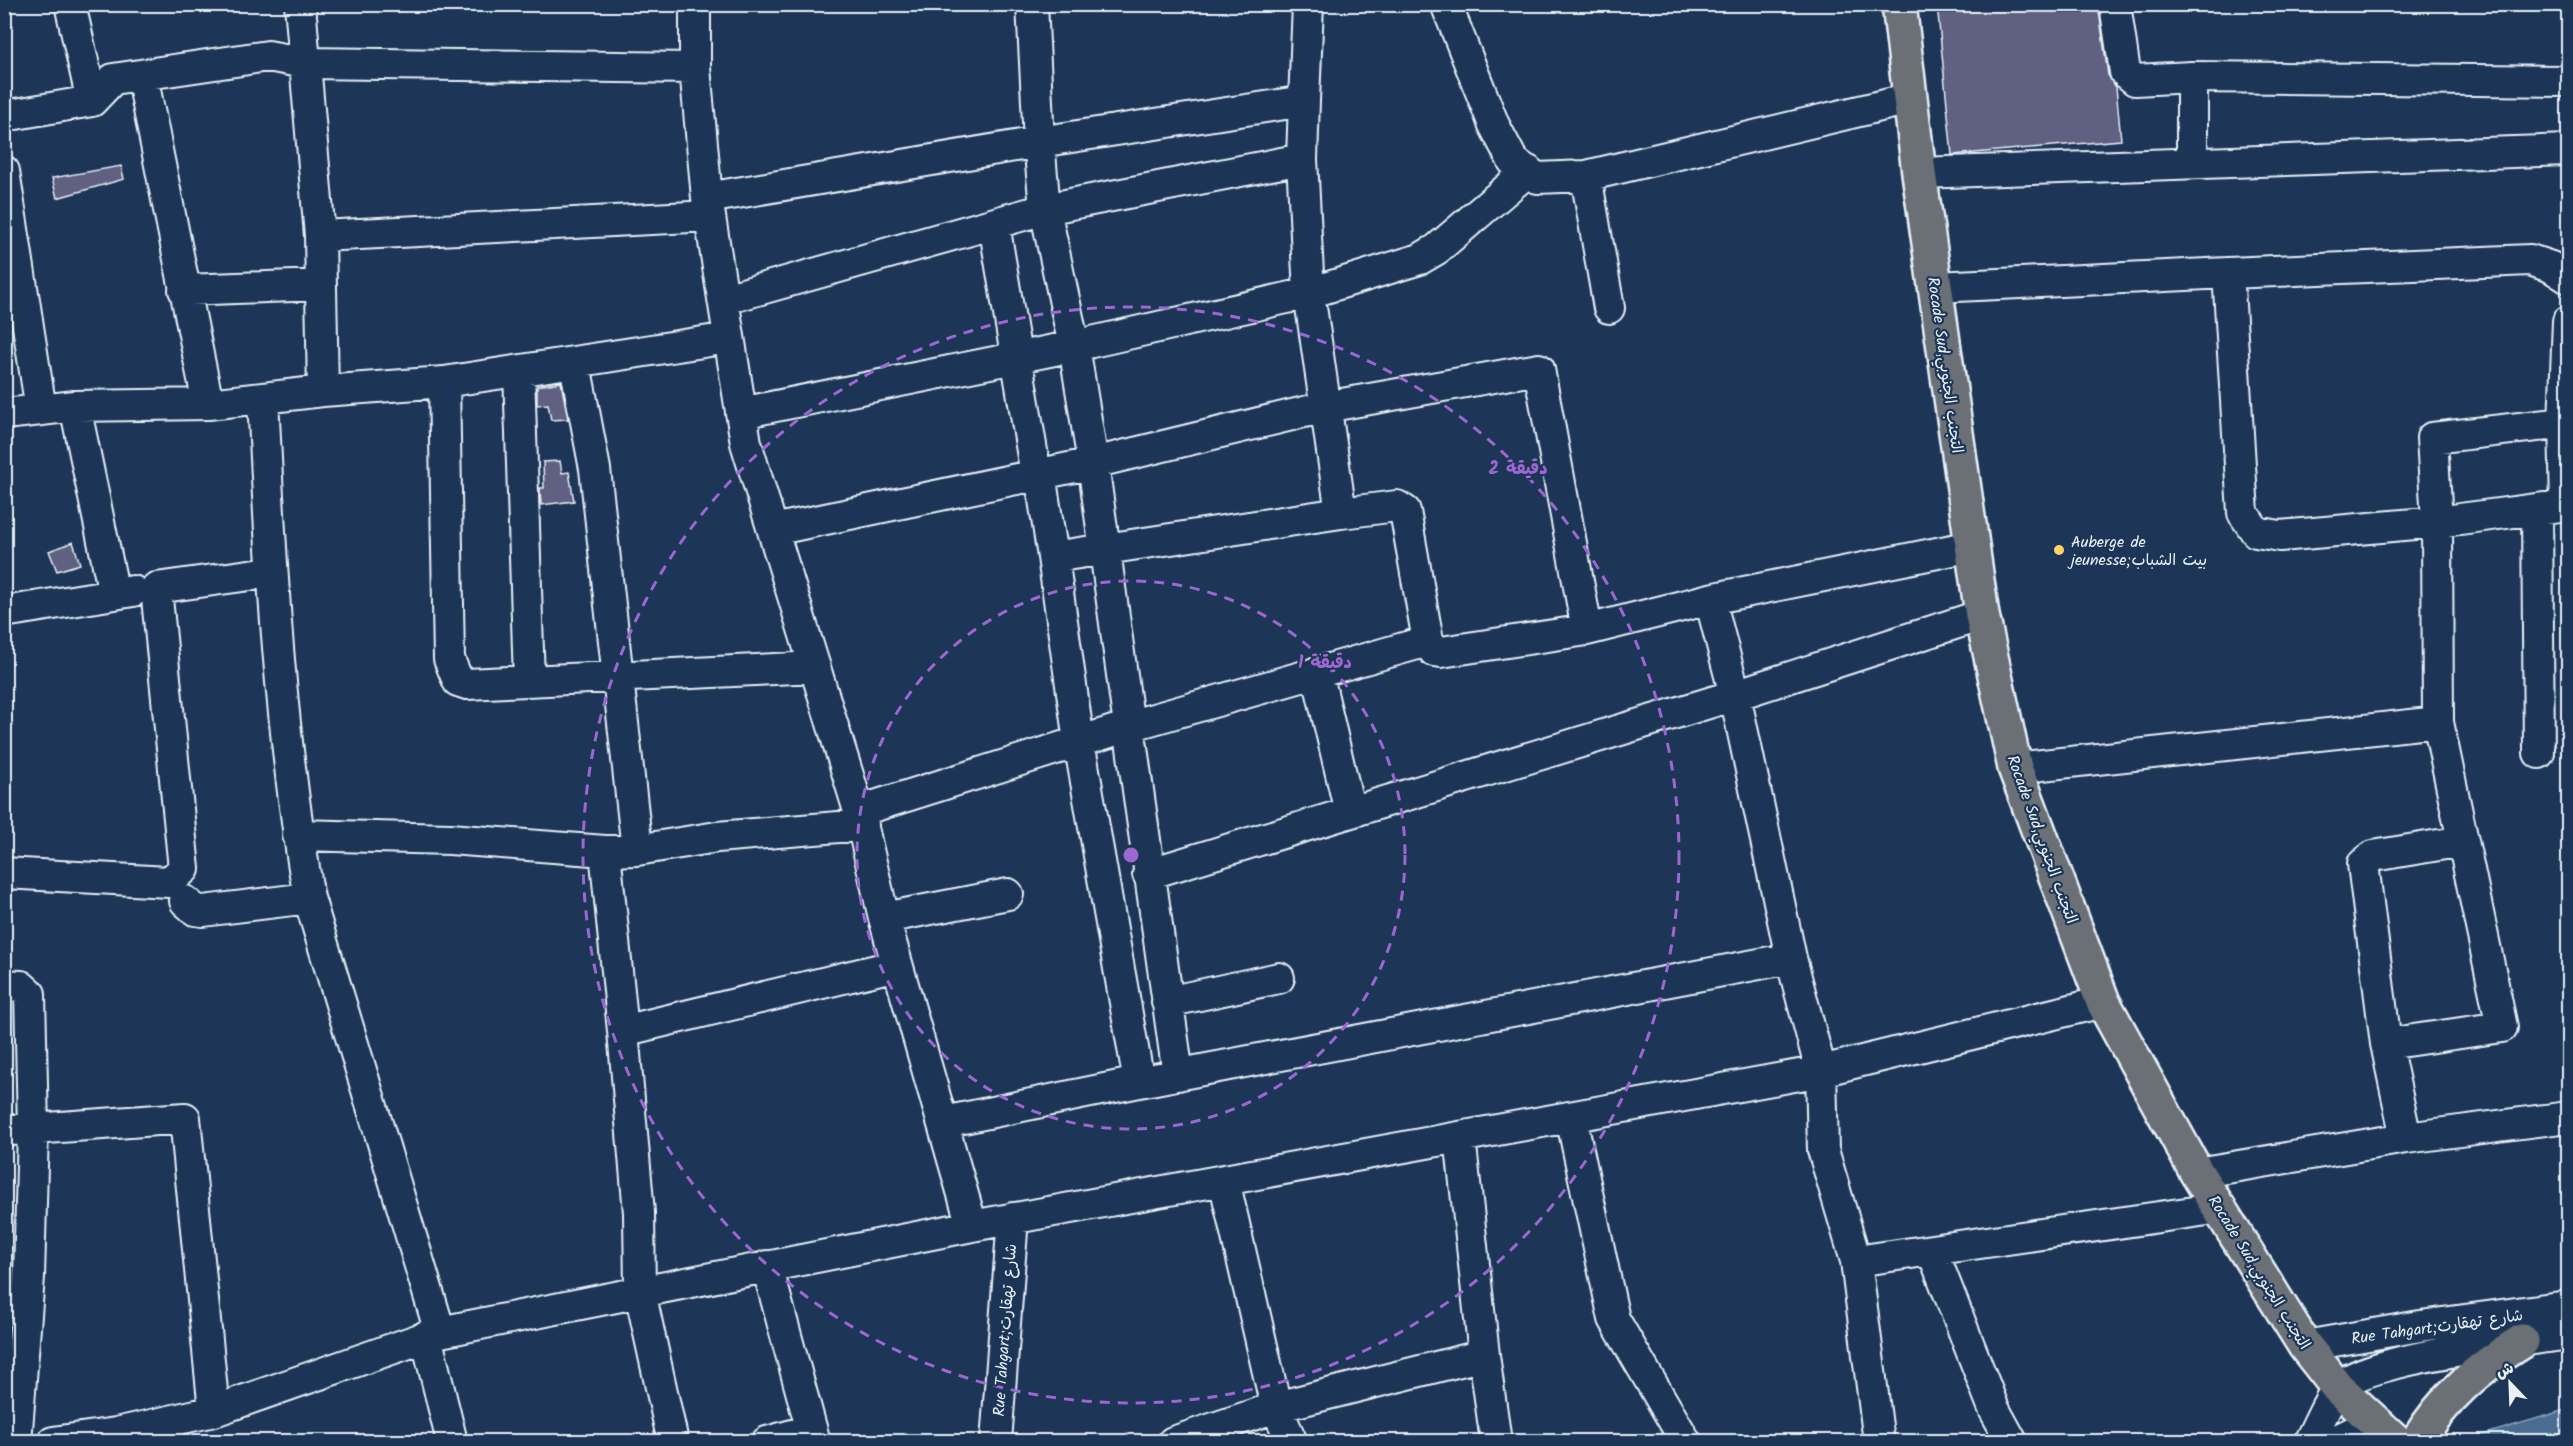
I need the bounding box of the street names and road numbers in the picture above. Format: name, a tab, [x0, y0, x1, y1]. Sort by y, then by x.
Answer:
street label: Rocade Sud,التجنب الجنوبي	[1919, 275, 1969, 455]
street label: Rocade Sud,التجنب الجنوبي	[1998, 752, 2084, 928]
street label: Rocade Sud,التجنب الجنوبي	[2200, 1191, 2316, 1355]
street label: Rue Tahgart;شارع تهقارت	[987, 1243, 1024, 1417]
street label: Rue Tahgart;شارع تهقارت	[2350, 1303, 2525, 1352]

